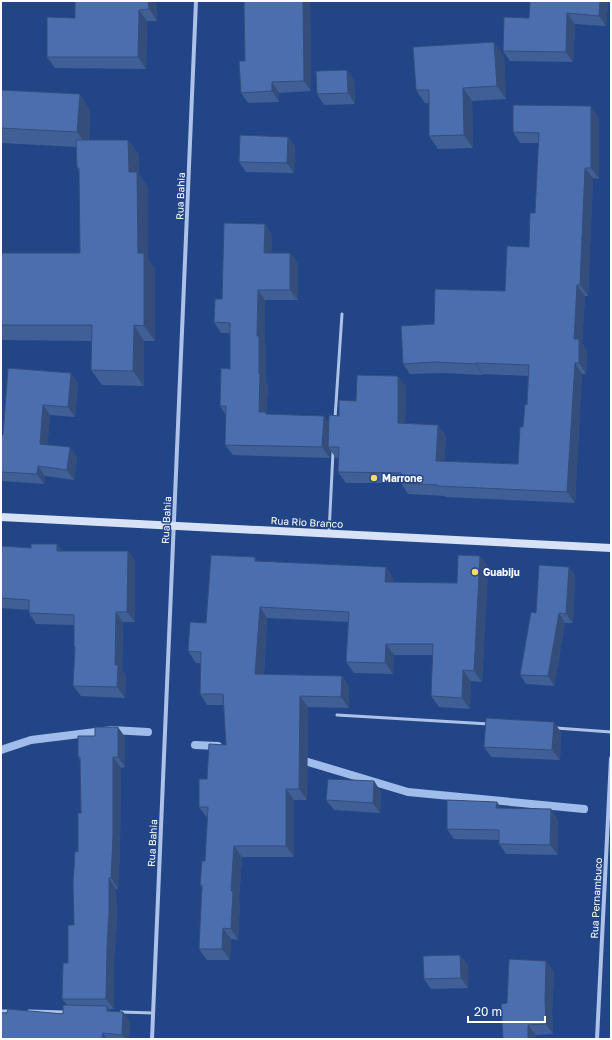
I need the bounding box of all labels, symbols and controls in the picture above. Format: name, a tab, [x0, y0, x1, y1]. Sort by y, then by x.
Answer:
street label: Rua Bahia	[173, 172, 187, 220]
place label: Marrone	[382, 472, 422, 484]
marker: Marrone	[369, 473, 379, 483]
street label: Rua Bahia	[159, 496, 173, 544]
street label: Rua Rio Branco	[270, 514, 344, 530]
place label: Guabiju	[483, 566, 520, 578]
marker: Guabiju	[470, 567, 480, 577]
street label: Rua Bahia	[145, 819, 159, 867]
street label: Rua Pernambuco	[588, 857, 604, 939]
scale bar	[468, 998, 545, 1024]
text: 20 m	[474, 1004, 502, 1019]

